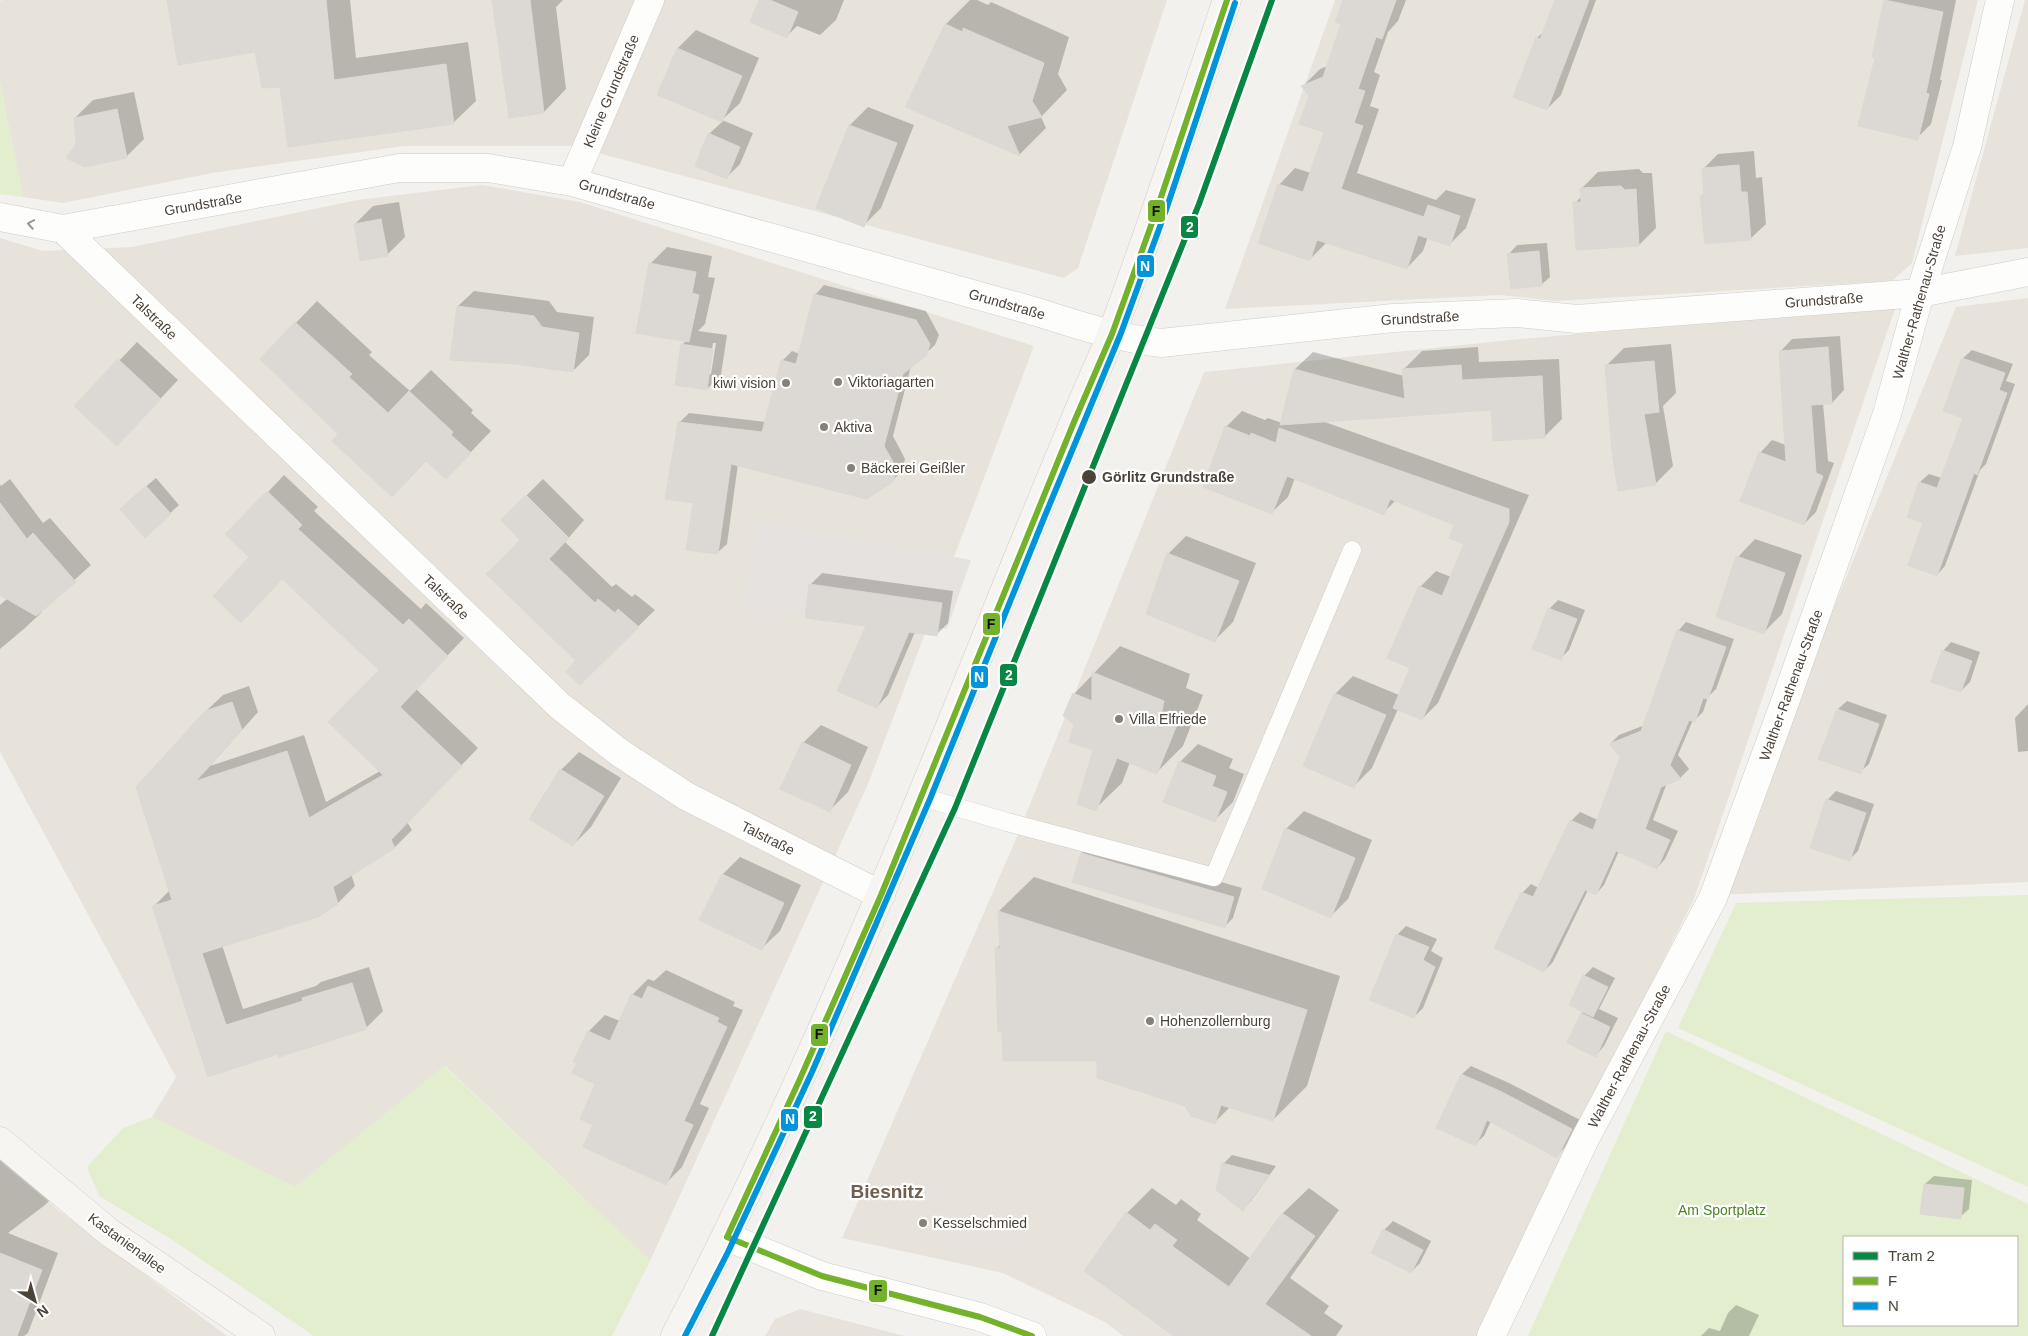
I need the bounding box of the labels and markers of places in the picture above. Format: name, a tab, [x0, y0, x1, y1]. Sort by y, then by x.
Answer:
place label: Viktoriagarten	[848, 374, 934, 390]
place label: kiwi vision	[713, 375, 776, 391]
marker: Viktoriagarten	[832, 376, 844, 388]
marker: kiwi vision	[780, 377, 792, 389]
place label: Aktiva	[834, 419, 872, 435]
marker: Aktiva	[818, 421, 830, 433]
place label: Bäckerei Geißler	[861, 460, 966, 476]
marker: Bäckerei Geißler	[845, 462, 857, 474]
marker: Görlitz Grundstraße	[1080, 468, 1098, 486]
place label: Görlitz Grundstraße	[1102, 469, 1234, 485]
place label: Villa Elfriede	[1129, 711, 1207, 727]
marker: Villa Elfriede	[1113, 713, 1125, 725]
place label: Hohenzollernburg	[1160, 1013, 1271, 1029]
marker: Hohenzollernburg	[1144, 1015, 1156, 1027]
place label: Kesselschmied	[933, 1215, 1027, 1231]
marker: Kesselschmied	[917, 1217, 929, 1229]

